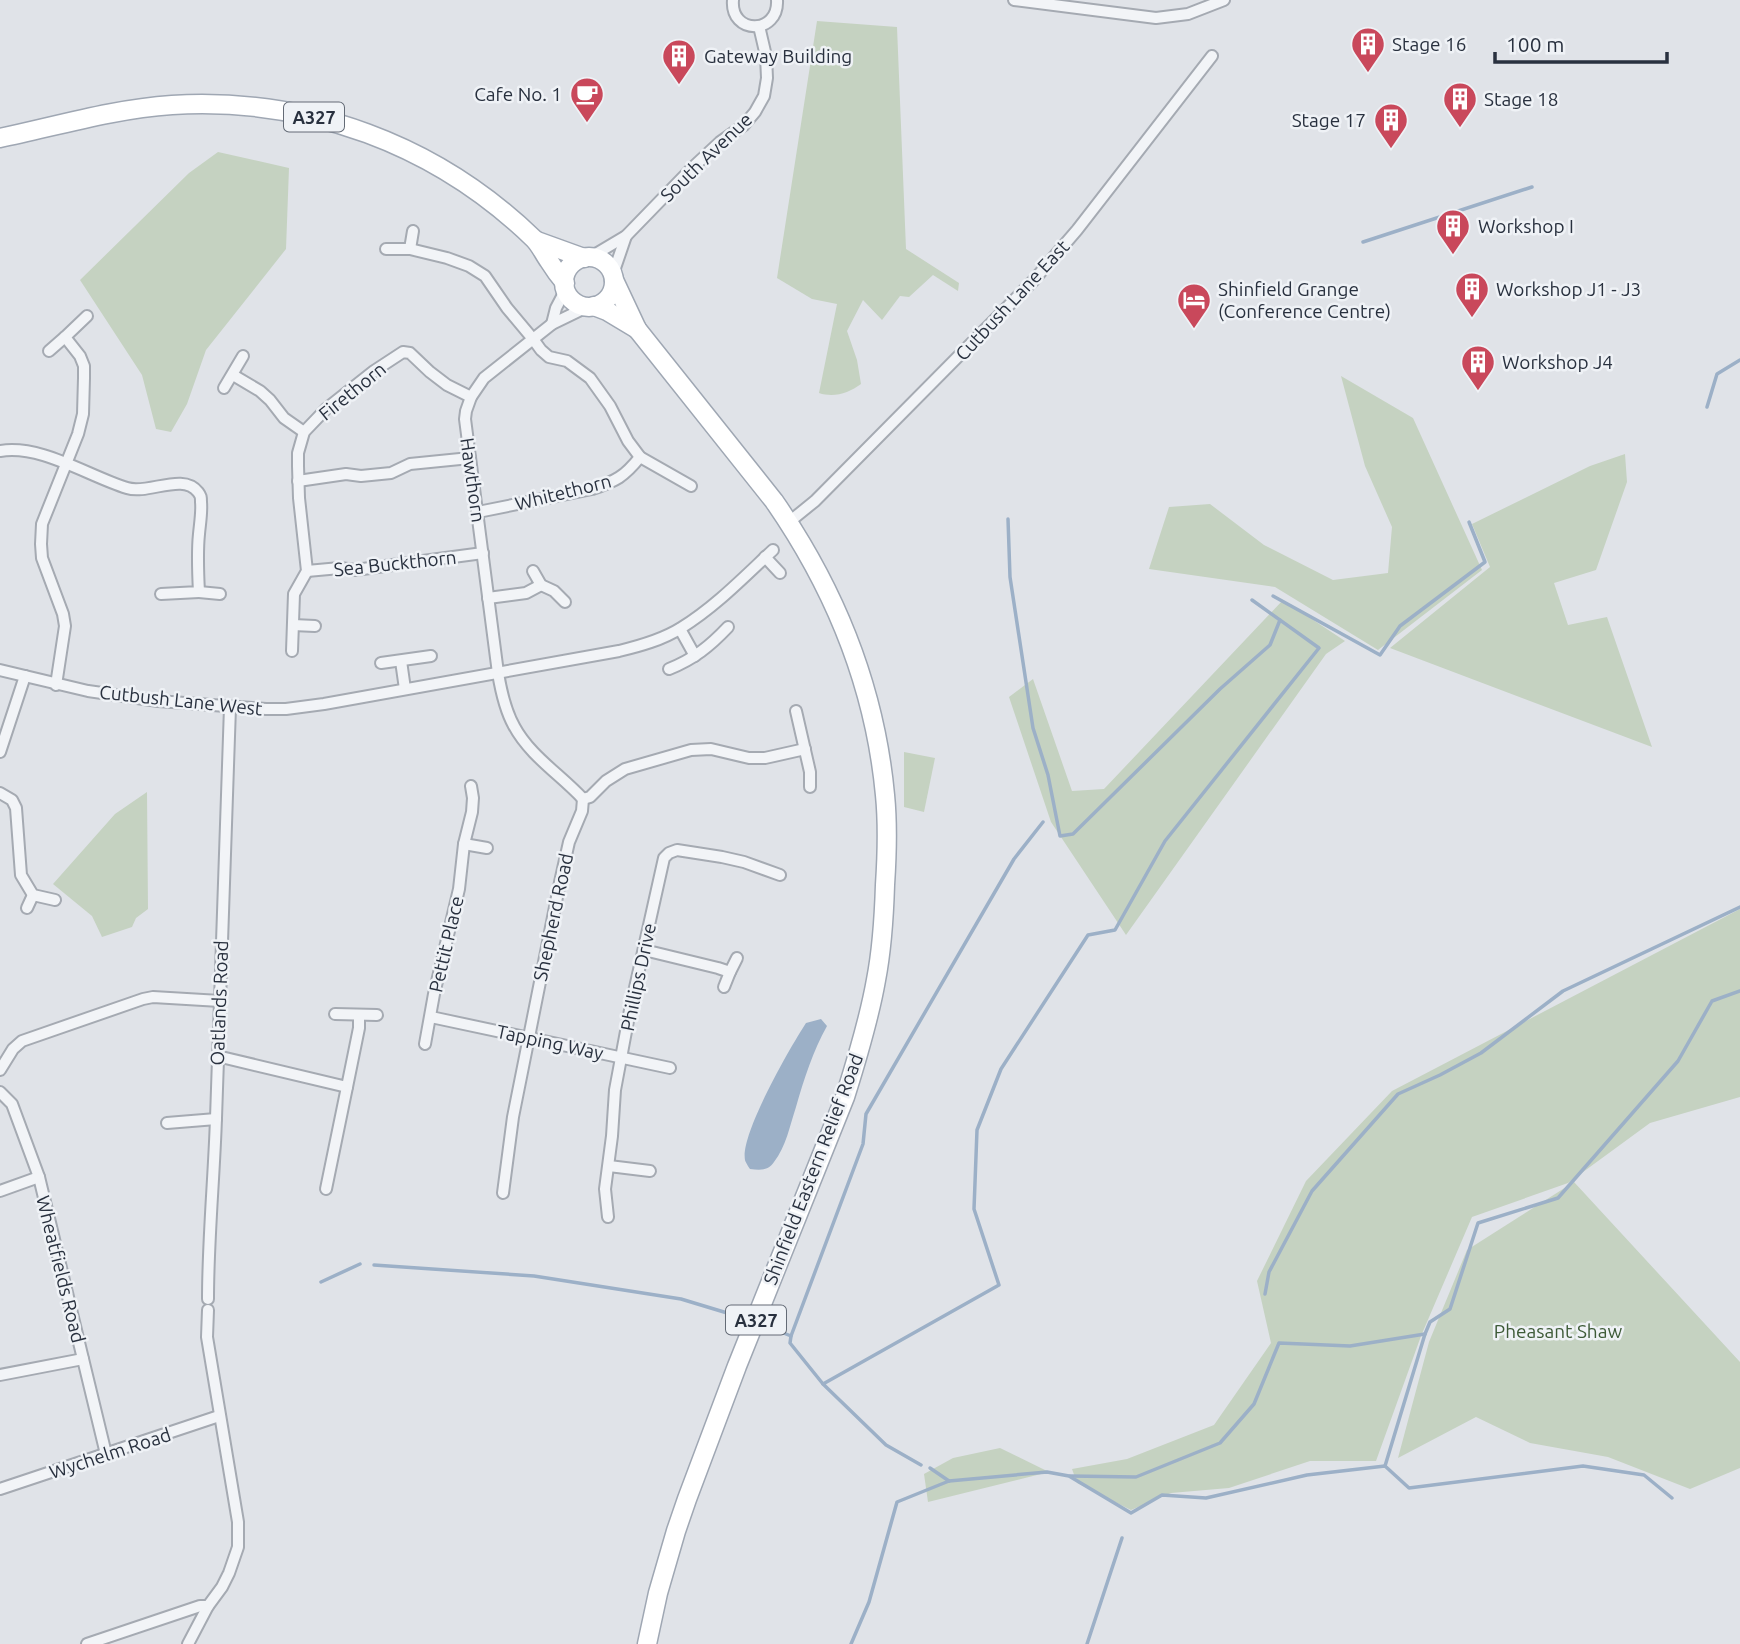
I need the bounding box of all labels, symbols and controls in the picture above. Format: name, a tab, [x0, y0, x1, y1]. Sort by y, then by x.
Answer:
scale bar	[1495, 21, 1666, 65]
building icon: Stage 16	[1349, 25, 1387, 74]
text: 100 m	[1506, 32, 1564, 56]
place label: Stage 16	[1392, 33, 1466, 55]
building icon: Gateway Building	[660, 37, 698, 86]
place label: Gateway Building	[704, 45, 852, 67]
cafe icon: Cafe No. 1	[568, 75, 606, 124]
building icon: Stage 18	[1441, 80, 1479, 129]
place label: Cafe No. 1	[474, 83, 562, 105]
place label: Stage 18	[1484, 88, 1558, 110]
building icon: Stage 17	[1372, 101, 1410, 150]
road number: A327	[284, 103, 344, 132]
street label: South Avenue	[656, 108, 756, 206]
place label: Stage 17	[1292, 109, 1366, 131]
building icon: Workshop I	[1434, 207, 1472, 256]
place label: Workshop I	[1478, 215, 1574, 237]
street label: Cutbush Lane East	[951, 235, 1074, 365]
building icon: Workshop J1 - J3	[1453, 270, 1491, 319]
place label: Shinfield Grange (Conference Centre)	[1218, 278, 1391, 322]
place label: Workshop J1 - J3	[1496, 278, 1641, 300]
hotel icon: Shinfield Grange (Conference Centre)	[1175, 281, 1213, 330]
building icon: Workshop J4	[1459, 343, 1497, 392]
place label: Workshop J4	[1502, 351, 1613, 373]
street label: Firethorn	[314, 357, 390, 425]
street label: Hawthorn	[456, 436, 490, 524]
street label: Whitethorn	[513, 469, 613, 515]
street label: Sea Buckthorn	[333, 546, 457, 580]
street label: Cutbush Lane West	[98, 680, 264, 720]
street label: Shepherd Road	[529, 851, 577, 983]
street label: Pettit Place	[424, 894, 468, 994]
street label: Phillips Drive	[616, 921, 660, 1033]
street label: Oatlands Road	[206, 940, 232, 1066]
street label: Tapping Way	[495, 1020, 605, 1064]
street label: Shinfield Eastern Relief Road	[759, 1050, 867, 1288]
street label: Wheatfields Road	[32, 1193, 90, 1345]
road number: A327	[726, 1306, 786, 1335]
park label: Pheasant Shaw	[1494, 1320, 1622, 1342]
street label: Wychelm Road	[46, 1423, 174, 1483]

